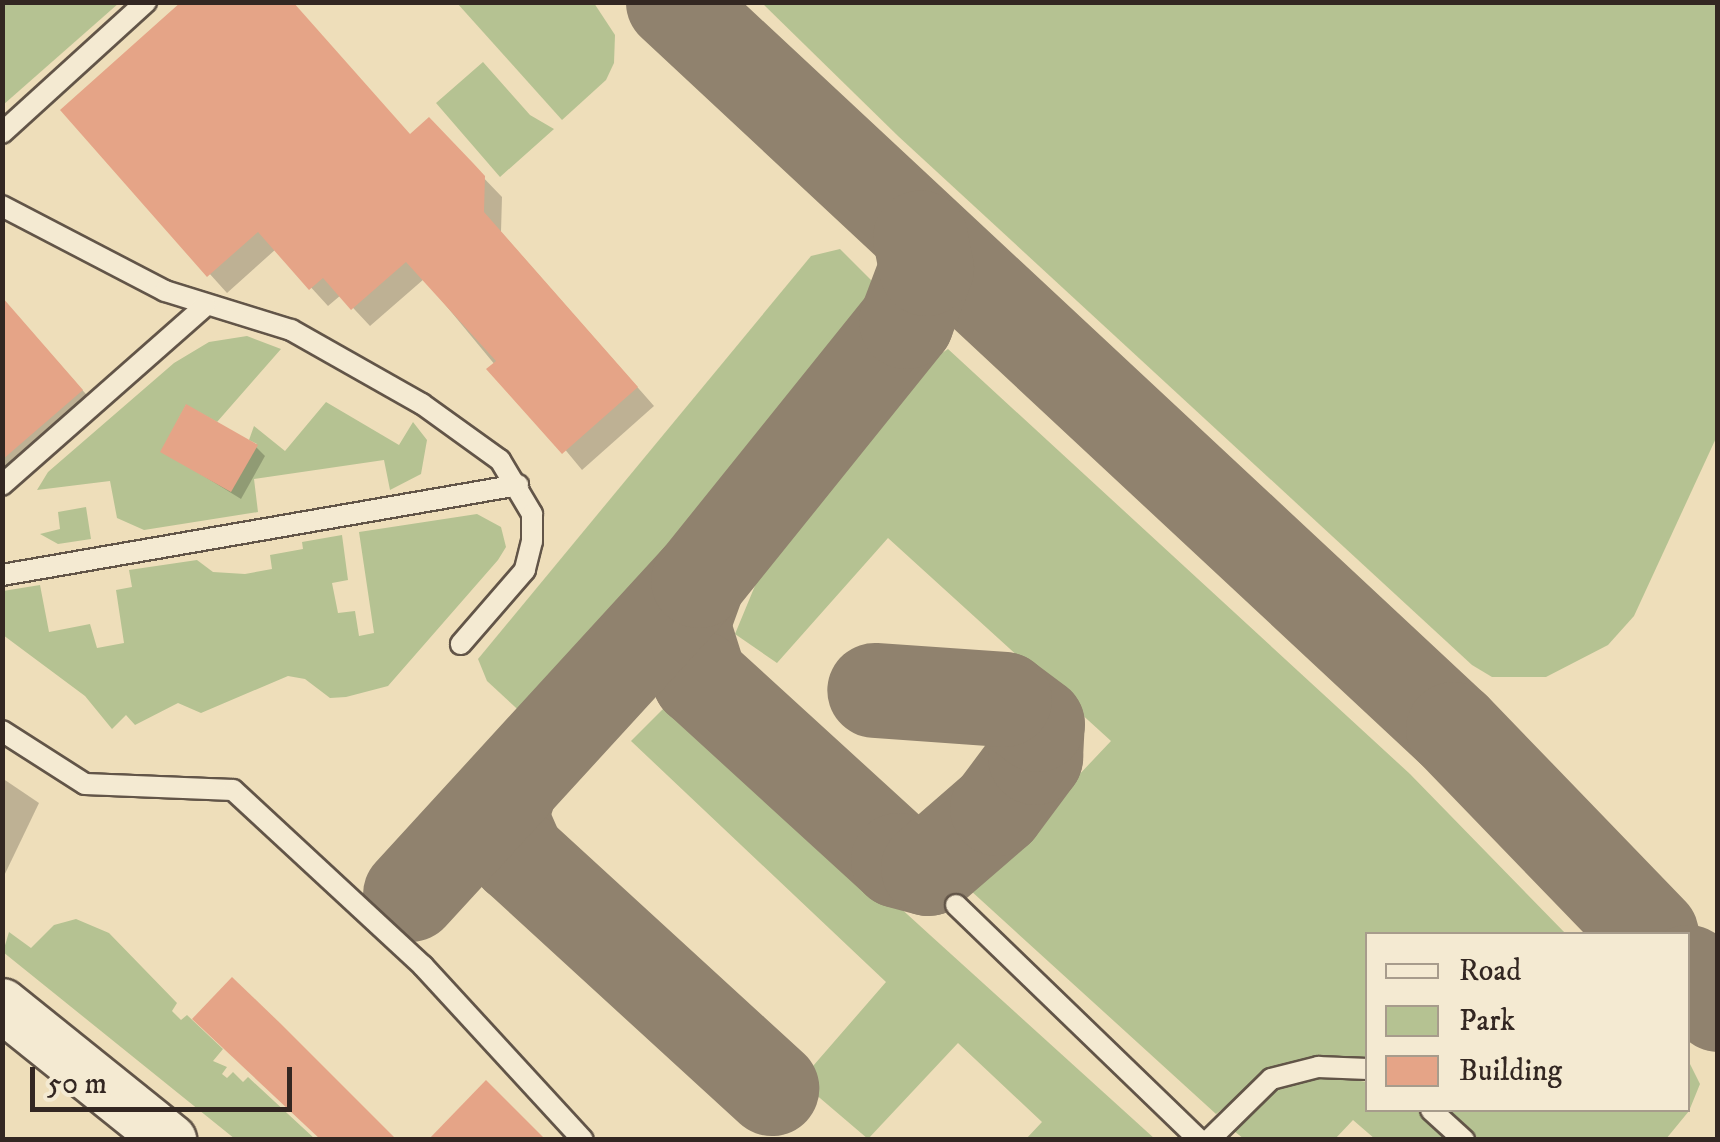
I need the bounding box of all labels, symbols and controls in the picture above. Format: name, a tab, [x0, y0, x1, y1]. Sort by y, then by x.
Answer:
legend	[1365, 932, 1690, 1112]
text: Road	[1459, 953, 1521, 990]
text: Park	[1459, 1003, 1515, 1040]
scale bar	[35, 1047, 298, 1109]
text: Building	[1459, 1053, 1562, 1090]
text: 50 m	[47, 1066, 107, 1103]

